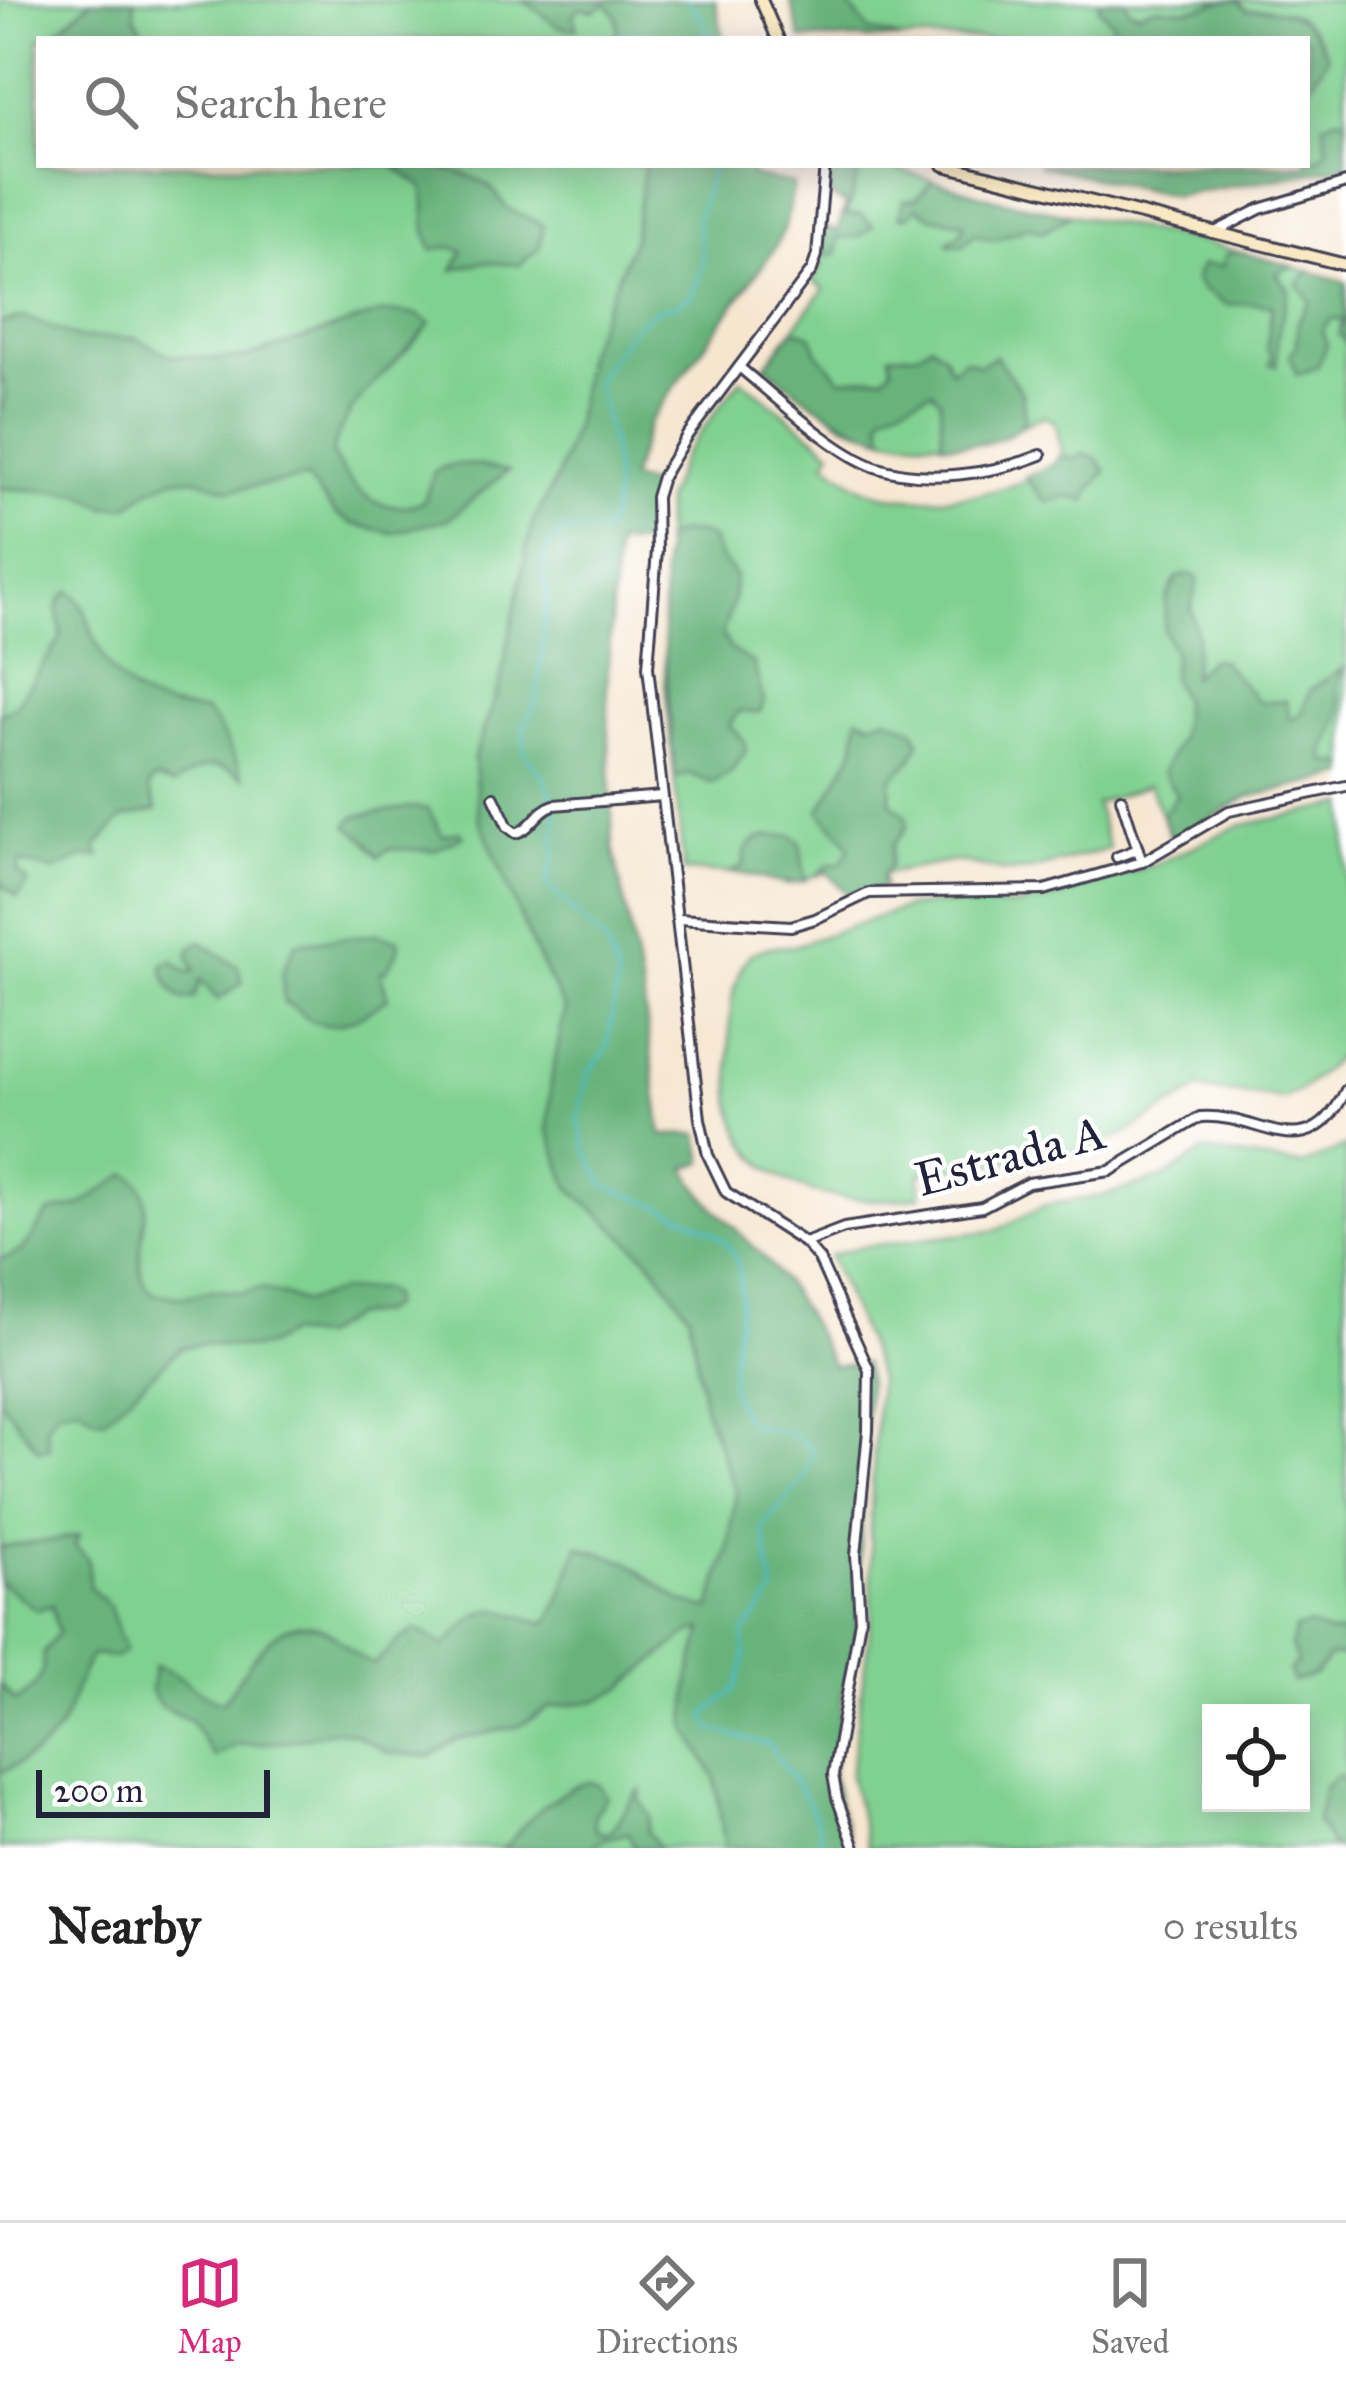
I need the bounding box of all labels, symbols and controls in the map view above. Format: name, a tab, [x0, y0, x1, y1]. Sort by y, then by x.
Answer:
search box	[36, 36, 1310, 168]
icon: search	[78, 69, 144, 135]
text: Search here	[174, 75, 387, 130]
street label: Estrada A	[909, 1102, 1112, 1209]
map controls	[1202, 1704, 1310, 1812]
button: locate	[1202, 1704, 1310, 1812]
scale bar	[36, 1764, 270, 1817]
text: 200 m	[54, 1771, 144, 1811]
text: Nearby	[48, 1895, 200, 1957]
text: 0 results	[1163, 1902, 1298, 1950]
tab: Map	[177, 2250, 243, 2362]
tab: Directions	[596, 2250, 738, 2362]
tab: Saved	[1091, 2250, 1169, 2362]

